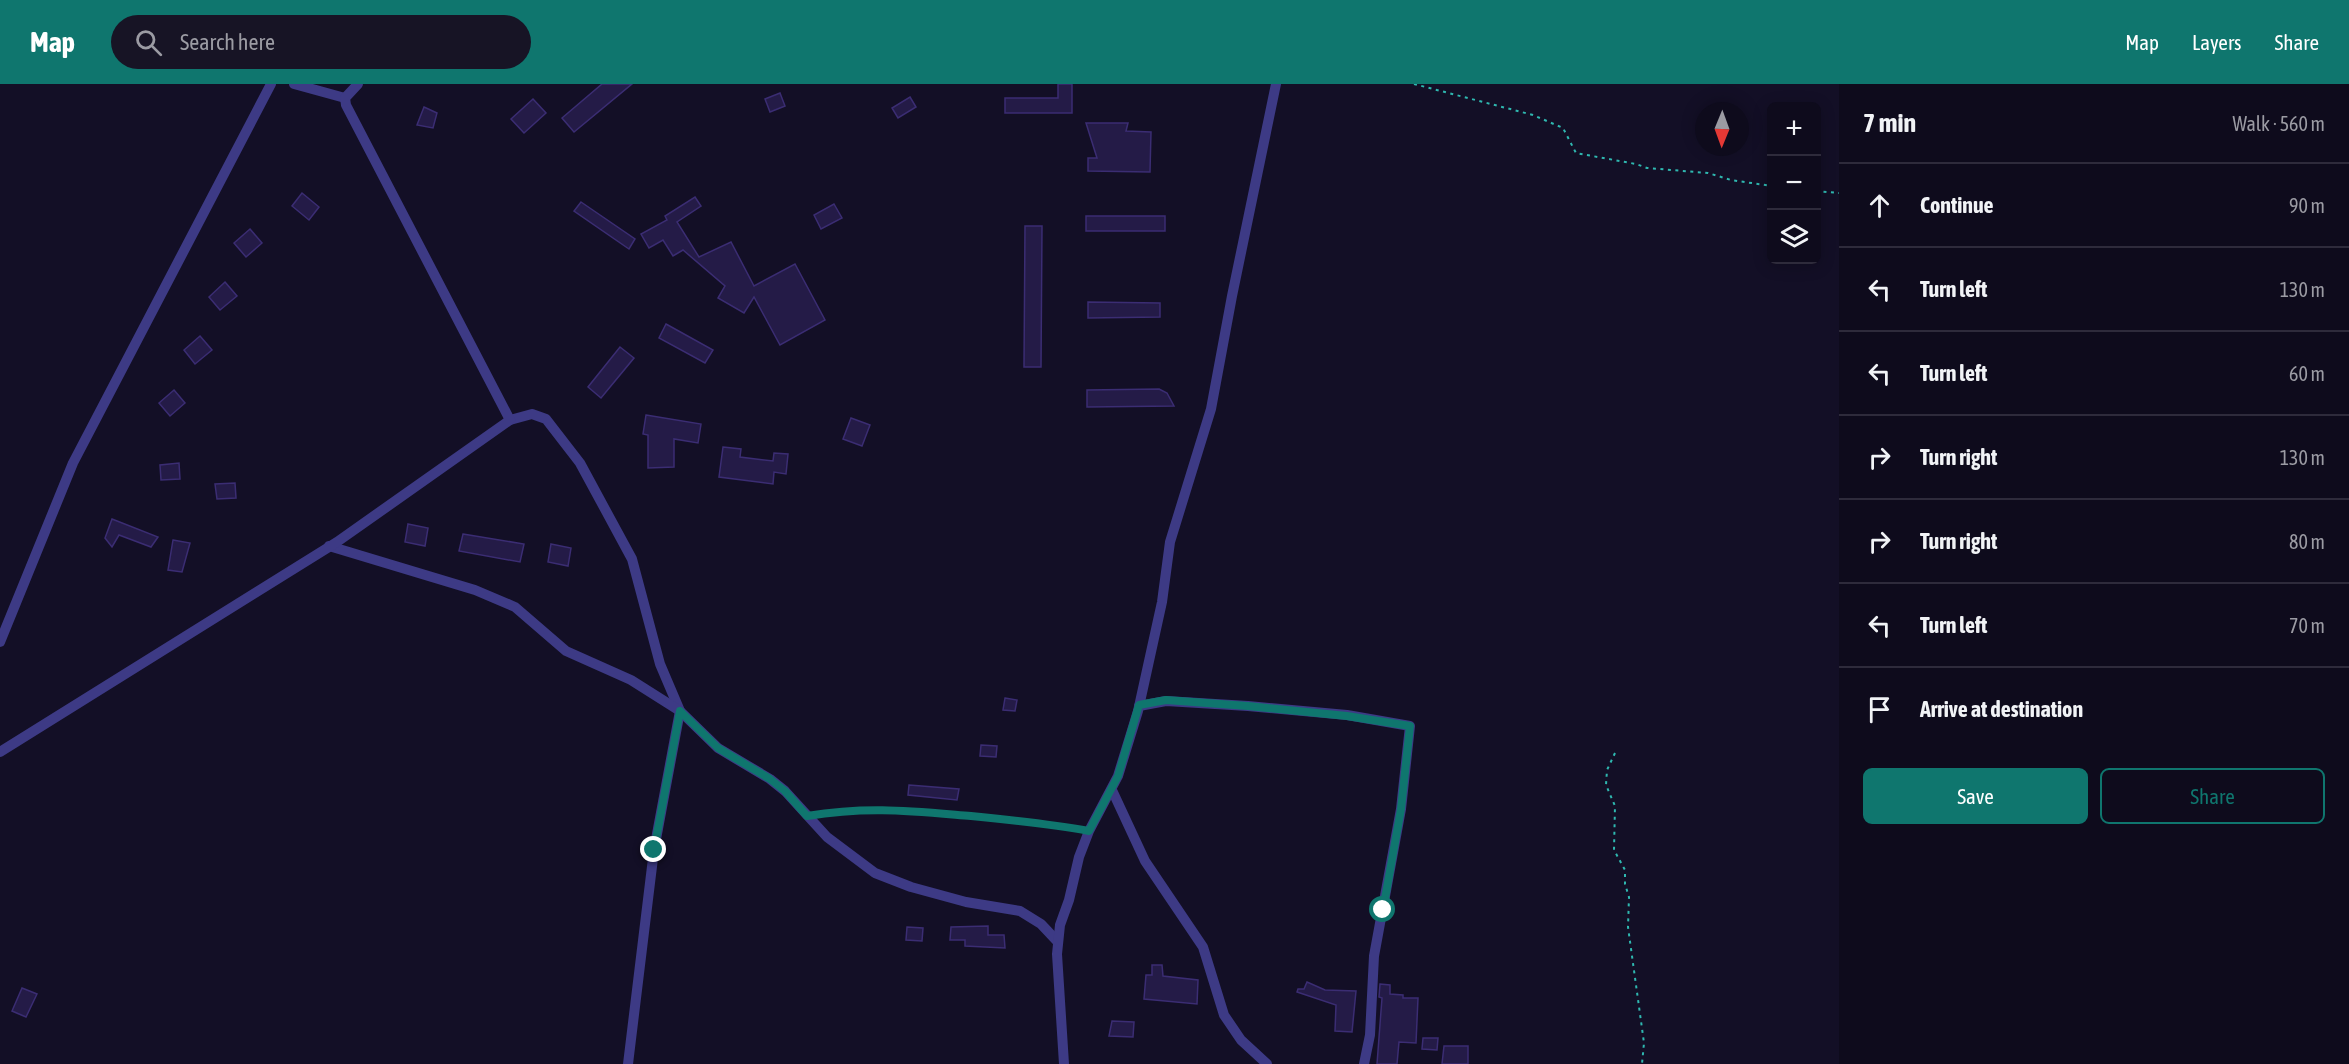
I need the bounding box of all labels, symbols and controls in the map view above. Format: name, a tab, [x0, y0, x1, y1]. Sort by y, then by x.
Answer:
search box	[111, 15, 531, 69]
text: Map	[30, 26, 75, 58]
icon: search	[132, 26, 165, 59]
text: Search here	[180, 29, 275, 55]
text: Map	[2125, 30, 2159, 54]
text: Layers	[2192, 30, 2242, 54]
text: Share	[2275, 30, 2319, 54]
north arrow	[1695, 102, 1749, 156]
map controls	[1767, 102, 1821, 264]
button: +	[1767, 102, 1821, 156]
text: 7 min	[1863, 108, 1916, 138]
text: Walk · 560 m	[2233, 112, 2325, 135]
button: −	[1767, 156, 1821, 210]
icon: ahead	[1863, 189, 1896, 222]
text: Continue	[1920, 192, 1994, 218]
text: 90 m	[2289, 194, 2325, 217]
button: layers	[1767, 210, 1821, 264]
icon: left	[1863, 273, 1896, 306]
text: Turn left	[1920, 276, 1987, 302]
text: 130 m	[2280, 278, 2325, 301]
icon: left	[1863, 357, 1896, 390]
text: Turn left	[1920, 360, 1987, 386]
text: 60 m	[2289, 362, 2325, 385]
icon: right	[1863, 441, 1896, 474]
text: Turn right	[1920, 444, 1997, 470]
text: 130 m	[2280, 446, 2325, 469]
icon: right	[1863, 525, 1896, 558]
text: Turn right	[1920, 528, 1997, 554]
text: 80 m	[2289, 530, 2325, 553]
icon: left	[1863, 609, 1896, 642]
text: Turn left	[1920, 612, 1987, 638]
text: 70 m	[2289, 614, 2325, 637]
icon: arrive	[1863, 693, 1896, 726]
text: Arrive at destination	[1920, 696, 2083, 722]
button: Save	[1863, 768, 2088, 824]
button: Share	[2100, 768, 2325, 824]
route end	[640, 836, 666, 862]
route start	[1369, 896, 1395, 922]

